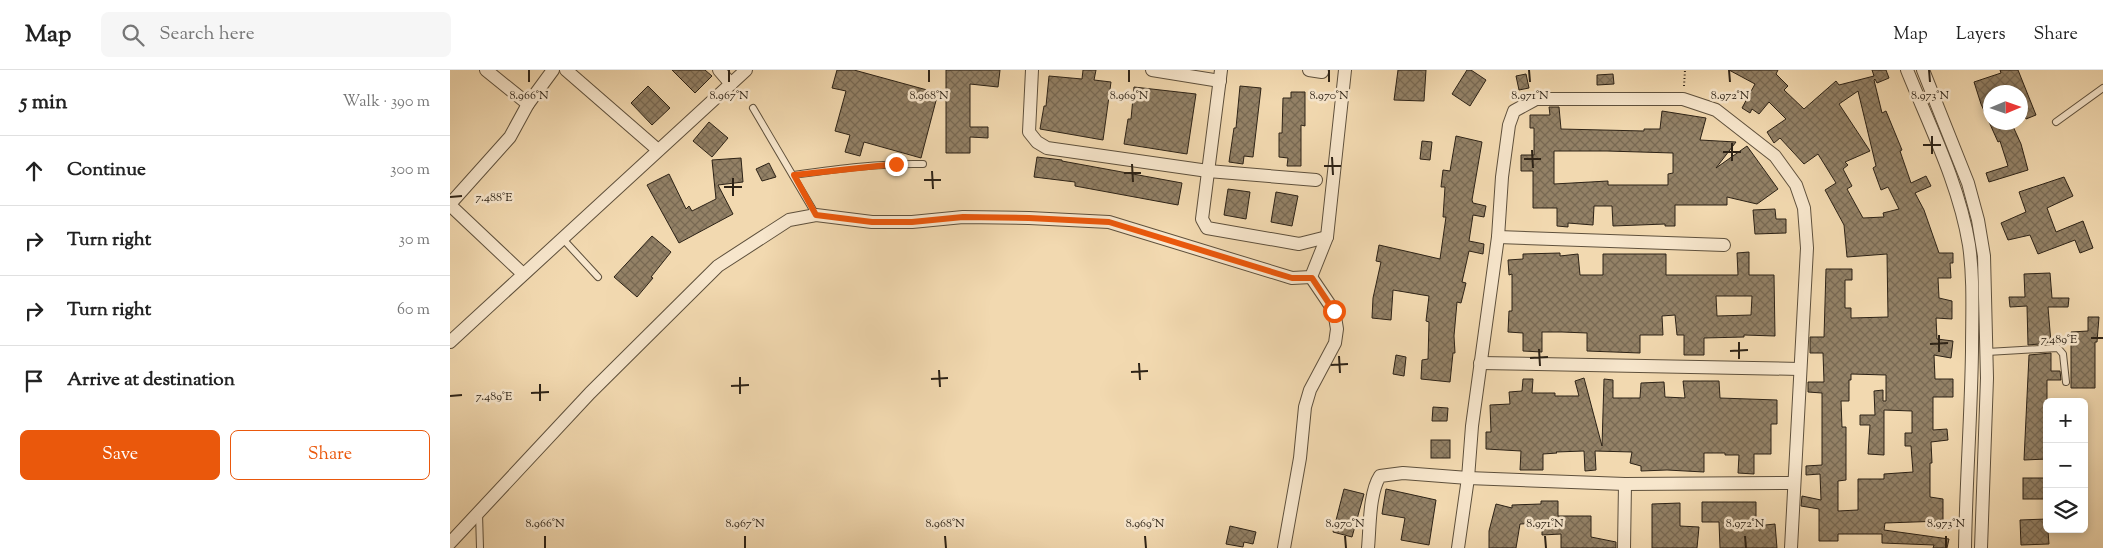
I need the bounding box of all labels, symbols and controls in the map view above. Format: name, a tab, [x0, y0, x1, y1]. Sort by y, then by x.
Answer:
search box	[101, 12, 451, 57]
text: Map	[25, 18, 71, 52]
icon: search	[119, 21, 147, 49]
text: Search here	[159, 21, 255, 48]
text: Map	[1893, 22, 1928, 48]
text: Layers	[1956, 22, 2006, 48]
text: Share	[2034, 22, 2078, 48]
north arrow	[1983, 85, 2028, 130]
text: 8.966°N	[509, 87, 549, 105]
text: 8.967°N	[709, 87, 749, 105]
text: 8.968°N	[909, 87, 949, 105]
text: 8.969°N	[1110, 87, 1149, 105]
text: 8.970°N	[1309, 87, 1349, 105]
text: 8.971°N	[1511, 87, 1549, 105]
text: 8.972°N	[1711, 87, 1750, 105]
text: 8.973°N	[1911, 87, 1949, 105]
text: 5 min	[20, 88, 67, 118]
text: Walk · 390 m	[342, 91, 430, 114]
route end	[885, 153, 908, 176]
icon: ahead	[20, 157, 48, 185]
text: Continue	[67, 157, 146, 184]
text: 300 m	[390, 159, 430, 182]
text: 7.488°E	[476, 189, 513, 207]
icon: right	[20, 227, 48, 255]
text: Turn right	[67, 227, 151, 254]
text: 30 m	[399, 229, 430, 252]
icon: right	[20, 297, 48, 325]
text: Turn right	[67, 297, 151, 324]
text: 60 m	[397, 299, 430, 322]
route start	[1323, 300, 1346, 323]
text: 7.489°E	[2041, 331, 2078, 349]
icon: arrive	[20, 367, 48, 395]
text: Arrive at destination	[67, 367, 235, 394]
text: 7.489°E	[476, 388, 513, 406]
map controls	[2043, 398, 2088, 533]
button: +	[2043, 398, 2088, 443]
button: Save	[20, 430, 220, 480]
button: Share	[230, 430, 430, 480]
button: −	[2043, 443, 2088, 488]
button: layers	[2043, 488, 2088, 533]
text: 8.966°N	[525, 515, 565, 533]
text: 8.967°N	[725, 515, 765, 533]
text: 8.968°N	[925, 515, 965, 533]
text: 8.969°N	[1126, 515, 1165, 533]
text: 8.970°N	[1325, 515, 1365, 533]
text: 8.971°N	[1526, 515, 1564, 533]
text: 8.972°N	[1726, 515, 1765, 533]
text: 8.973°N	[1927, 515, 1965, 533]

